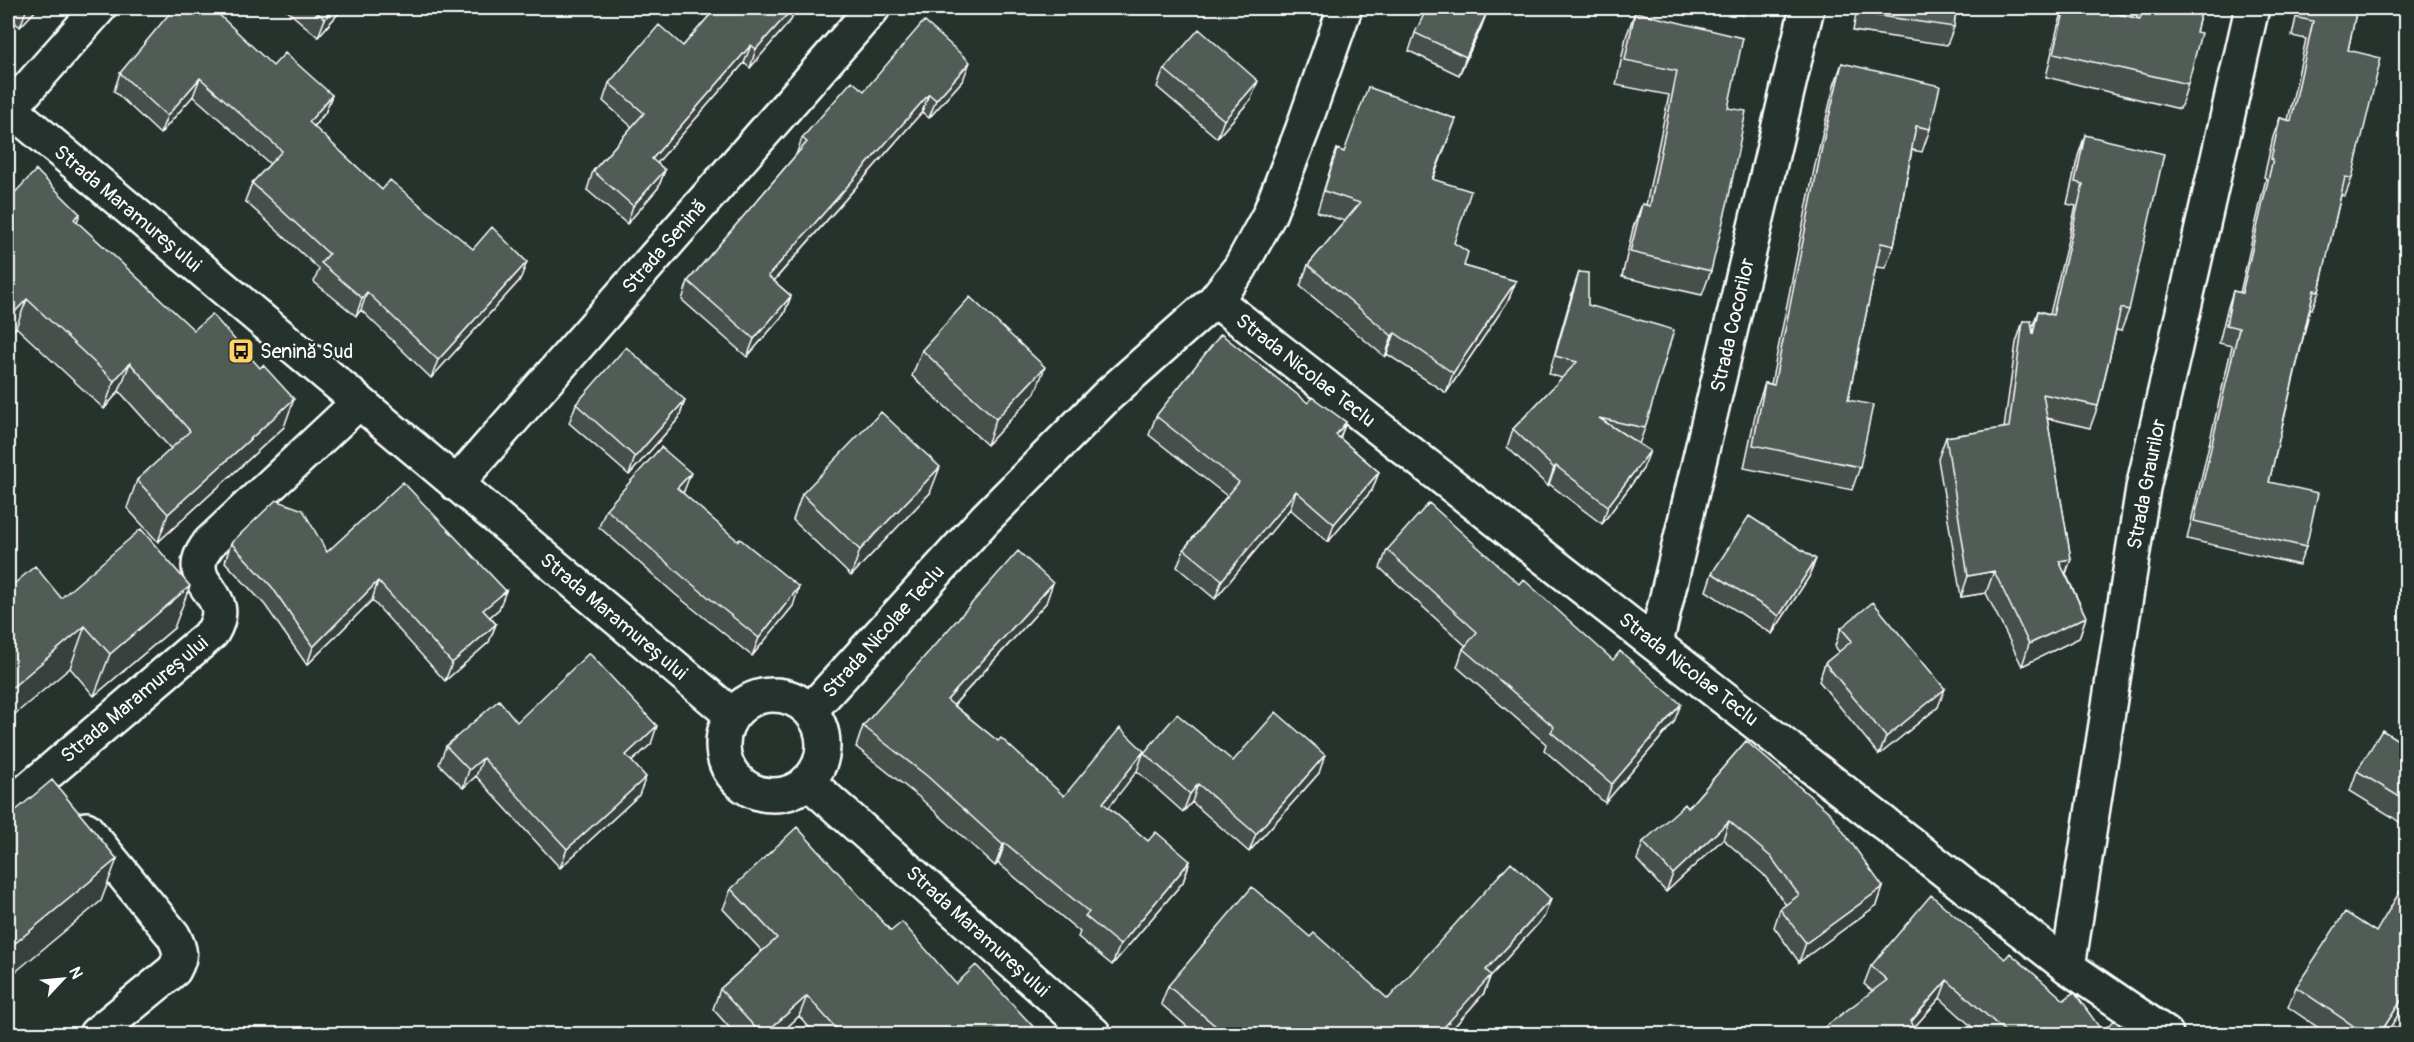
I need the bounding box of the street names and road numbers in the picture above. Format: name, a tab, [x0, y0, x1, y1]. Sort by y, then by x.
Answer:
street label: Strada Maramureșului	[49, 139, 206, 277]
street label: Strada Senină	[617, 194, 712, 299]
street label: Strada Cocorilor	[1705, 256, 1760, 395]
street label: Strada Nicolae Teclu	[1231, 308, 1381, 433]
street label: Strada Graurilor	[2122, 417, 2171, 551]
street label: Strada Maramureșului	[535, 547, 692, 685]
street label: Strada Nicolae Teclu	[817, 560, 950, 703]
street label: Strada Nicolae Teclu	[1614, 607, 1764, 732]
street label: Strada Maramureșului	[56, 630, 213, 768]
street label: Strada Maramureșului	[901, 860, 1055, 1002]

